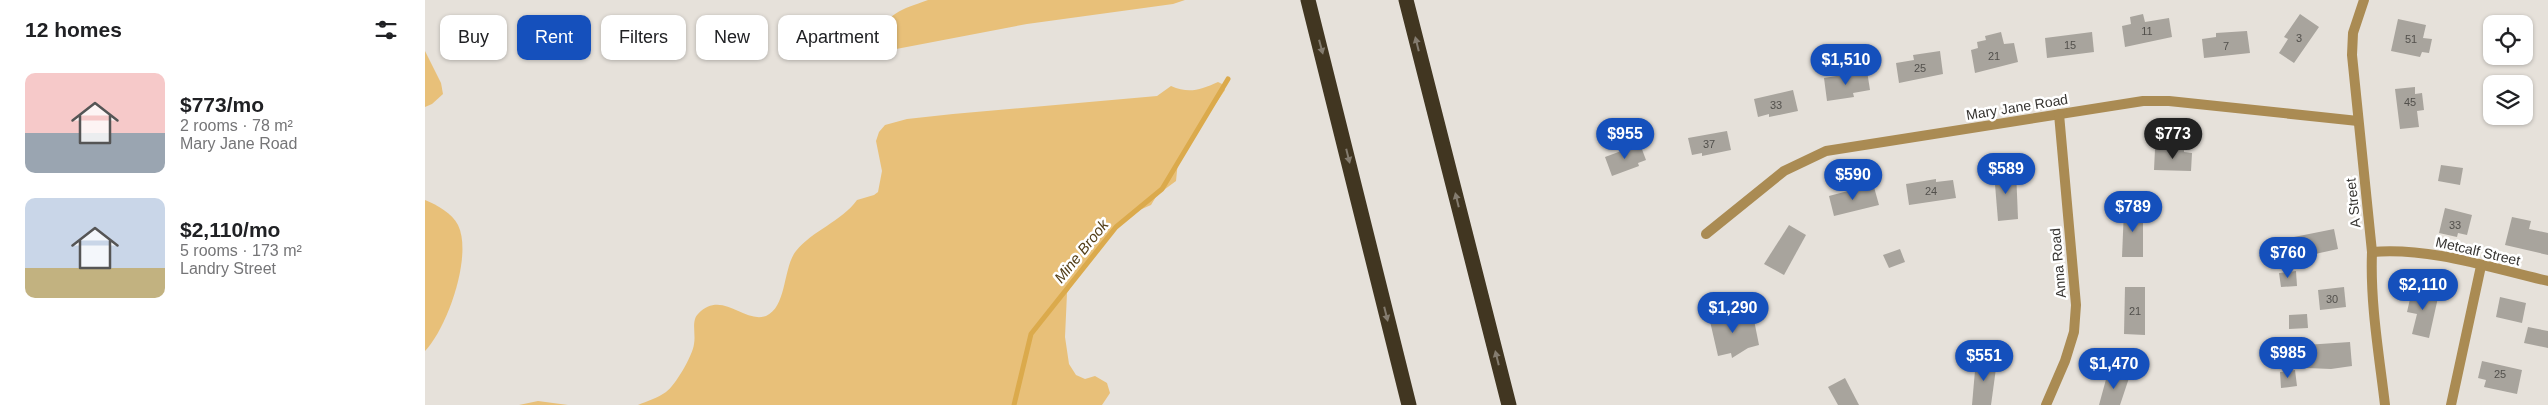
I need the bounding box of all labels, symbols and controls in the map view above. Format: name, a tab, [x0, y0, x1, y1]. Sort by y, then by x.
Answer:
chip: Buy	[440, 15, 507, 60]
chip: Rent	[517, 15, 591, 60]
chip: Filters	[601, 15, 686, 60]
chip: New	[696, 15, 768, 60]
chip: Apartment	[778, 15, 897, 60]
map controls	[2483, 15, 2533, 125]
button: locate	[2483, 15, 2533, 65]
icon: filters	[372, 16, 400, 44]
text: 12 homes	[25, 18, 122, 41]
house number: 11	[2141, 25, 2153, 37]
house number: 3	[2296, 32, 2302, 44]
house number: 51	[2405, 33, 2417, 45]
one-way arrow	[1413, 37, 1421, 52]
house number: 15	[2064, 39, 2076, 51]
one-way arrow	[1317, 40, 1325, 55]
house number: 7	[2223, 40, 2229, 52]
pin: $1,510	[1805, 44, 1887, 86]
house number: 21	[1988, 50, 2000, 62]
text: $1,510	[1822, 51, 1870, 68]
house number: 25	[1914, 62, 1926, 74]
button: layers	[2483, 75, 2533, 125]
street label: Mary Jane Road	[1965, 91, 2069, 123]
icon: home	[65, 93, 125, 153]
text: $773/mo	[180, 93, 264, 116]
house number: 45	[2404, 96, 2416, 108]
house number: 33	[1770, 99, 1782, 111]
text: 2 rooms · 78 m²	[180, 117, 293, 134]
pin: $955	[1595, 118, 1655, 160]
pin: $773	[2143, 118, 2203, 160]
text: $955	[1607, 125, 1643, 142]
text: $773	[2155, 125, 2191, 142]
text: Mary Jane Road	[180, 135, 297, 152]
house number: 37	[1703, 138, 1715, 150]
one-way arrow	[1344, 148, 1352, 163]
pin: $589	[1976, 152, 2036, 195]
pin: $590	[1823, 158, 1883, 201]
text: $589	[1988, 160, 2024, 177]
text: $590	[1835, 166, 1871, 183]
street label: A Street	[2342, 177, 2364, 229]
house number: 24	[1925, 185, 1937, 197]
pin: $789	[2103, 190, 2163, 233]
one-way arrow	[1453, 193, 1461, 208]
text: $789	[2115, 198, 2151, 215]
water label: Mine Brook	[1051, 215, 1112, 286]
icon: home	[65, 218, 125, 278]
text: $2,110/mo	[180, 218, 280, 241]
house number: 33	[2449, 219, 2461, 231]
street label: Anna Road	[2047, 227, 2069, 299]
street label: Metcalf Street	[2434, 233, 2522, 269]
pin: $760	[2258, 236, 2318, 279]
text: 5 rooms · 173 m²	[180, 242, 302, 259]
text: $760	[2270, 244, 2306, 261]
text: Landry Street	[180, 260, 276, 277]
pin: $2,110	[2382, 268, 2464, 311]
text: $2,110	[2399, 276, 2447, 293]
pin: $1,290	[1692, 292, 1774, 334]
house number: 30	[2326, 293, 2338, 305]
text: $1,290	[1709, 299, 1757, 316]
house number: 21	[2129, 305, 2141, 317]
one-way arrow	[1383, 306, 1391, 321]
pin: $985	[2258, 336, 2318, 379]
pin: $551	[1954, 340, 2014, 382]
text: $985	[2270, 344, 2306, 361]
text: $551	[1966, 347, 2002, 364]
pin: $1,470	[2073, 348, 2155, 390]
one-way arrow	[1493, 350, 1501, 365]
text: $1,470	[2090, 355, 2138, 372]
house number: 25	[2494, 368, 2506, 380]

